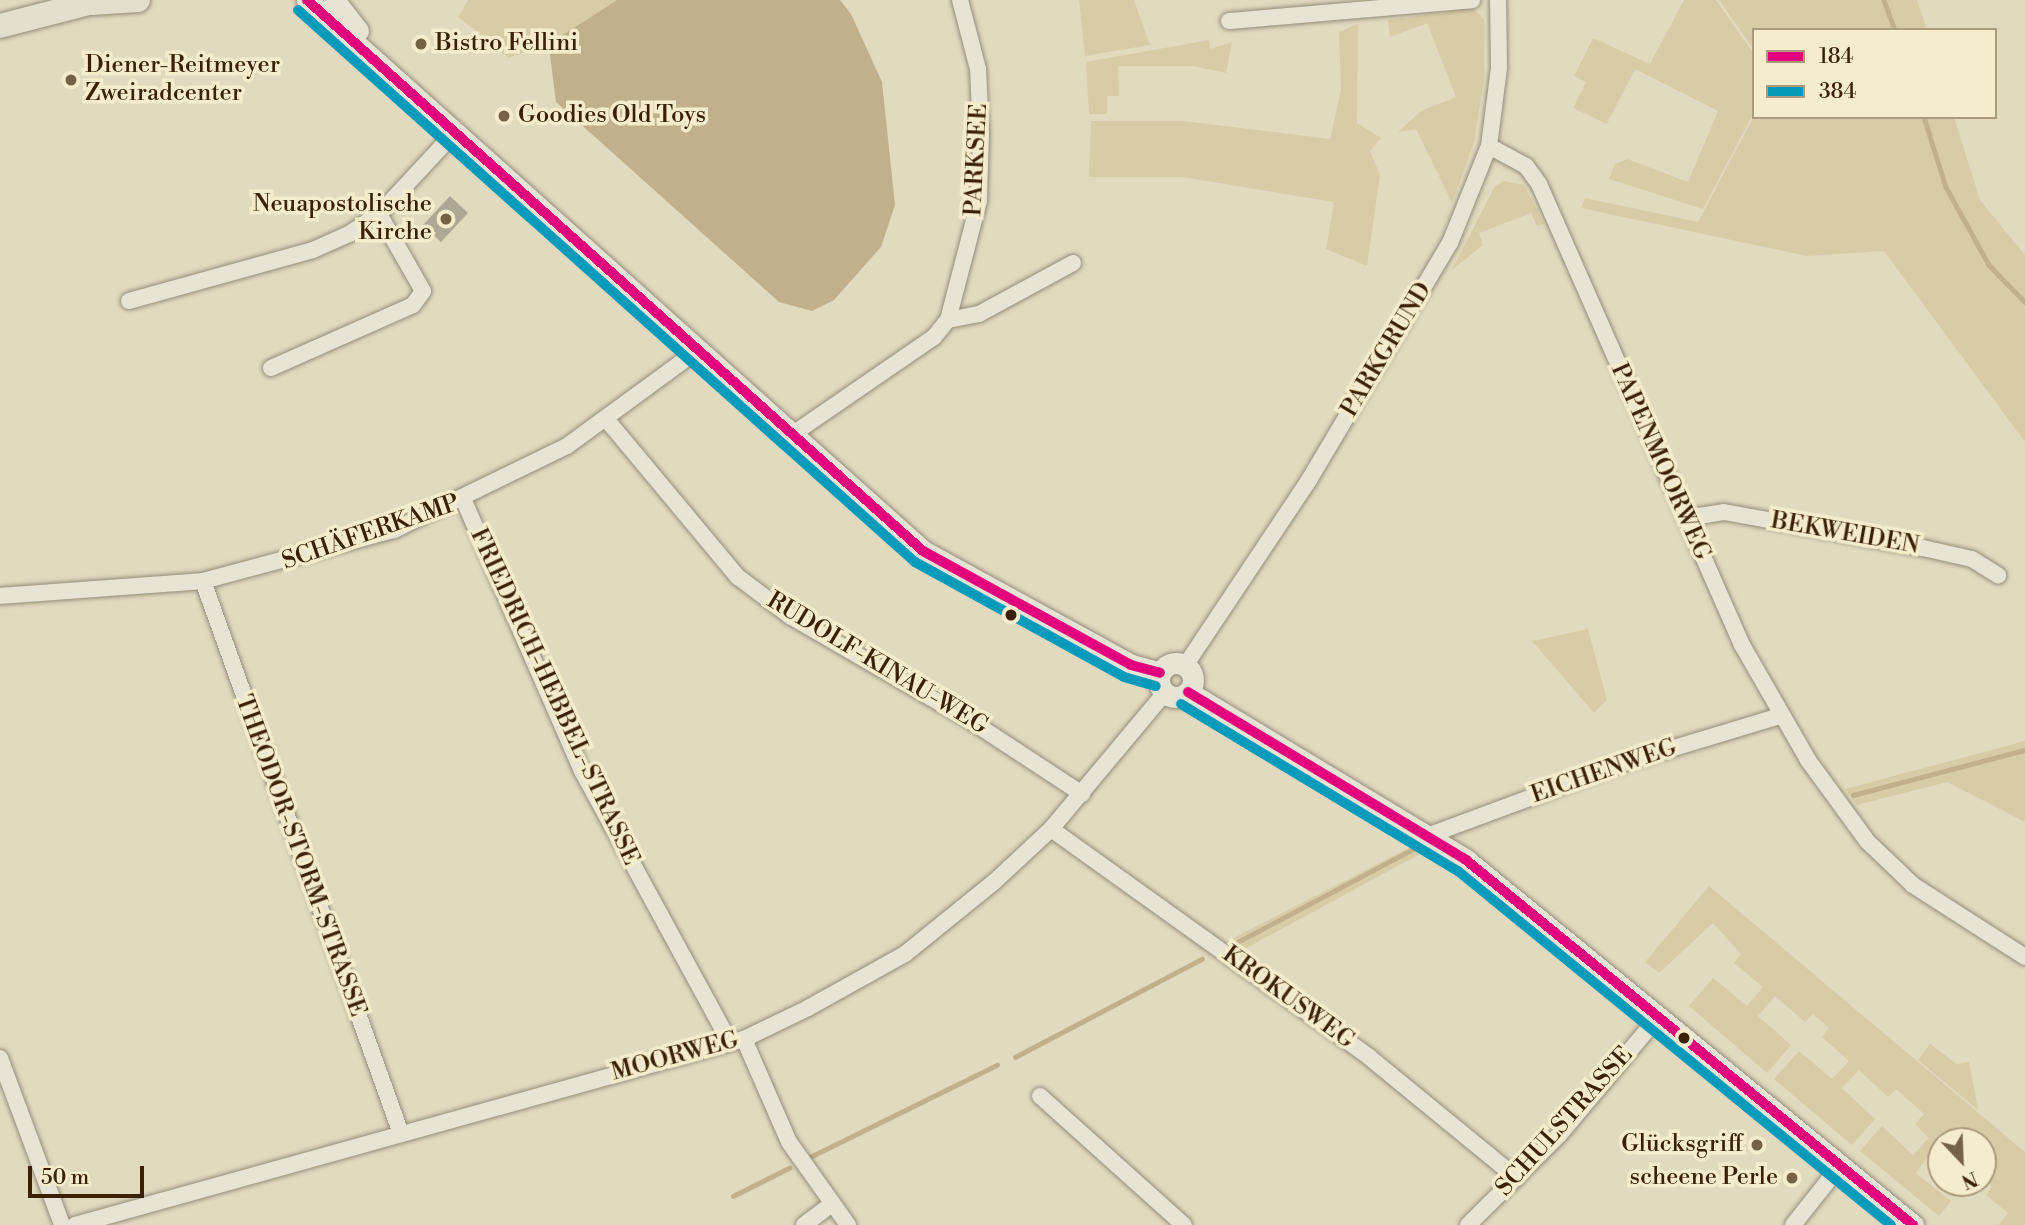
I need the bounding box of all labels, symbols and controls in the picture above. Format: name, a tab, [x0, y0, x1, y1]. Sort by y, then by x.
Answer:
legend	[1752, 28, 1997, 119]
place label: Bistro Fellini	[435, 30, 578, 58]
marker: Bistro Fellini	[413, 36, 429, 52]
text: 184	[1819, 44, 1853, 70]
place label: Diener-Reitmeyer Zweiradcenter	[85, 52, 280, 108]
marker: Diener-Reitmeyer Zweiradcenter	[63, 72, 79, 88]
text: 384	[1819, 79, 1856, 105]
place label: Goodies Old Toys	[518, 102, 706, 130]
street label: PARKSEE	[960, 103, 994, 217]
marker: Goodies Old Toys	[496, 108, 512, 124]
place label: Neuapostolische Kirche	[253, 191, 432, 247]
marker: Neuapostolische Kirche	[438, 211, 454, 227]
street label: PARKGRUND	[1336, 277, 1438, 423]
street label: PAPENMOORWEG	[1604, 359, 1716, 565]
street label: SCHÄFERKAMP	[278, 489, 464, 577]
street label: BEKWEIDEN	[1769, 507, 1921, 561]
street label: FRIEDRICH-HEBBEL-STRASSE	[463, 524, 645, 870]
street label: RUDOLF-KINAU-WEG	[761, 587, 993, 741]
unlabelled marker	[1004, 608, 1018, 622]
street label: THEODOR-STORM-STRASSE	[228, 691, 372, 1021]
street label: EICHENWEG	[1527, 734, 1681, 810]
street label: KROKUSWEG	[1216, 940, 1360, 1056]
street label: MOORWEG	[608, 1026, 742, 1088]
unlabelled marker	[1677, 1031, 1691, 1045]
street label: SCHULSTRASSE	[1490, 1041, 1640, 1203]
north arrow	[1927, 1127, 1997, 1197]
place label: Glücksgriff	[1621, 1131, 1743, 1159]
marker: Glücksgriff	[1749, 1137, 1765, 1153]
scale bar	[32, 1152, 147, 1196]
place label: scheene Perle	[1629, 1164, 1778, 1192]
text: 50 m	[41, 1165, 89, 1191]
text: N	[1958, 1166, 1981, 1193]
marker: scheene Perle	[1784, 1170, 1800, 1186]

